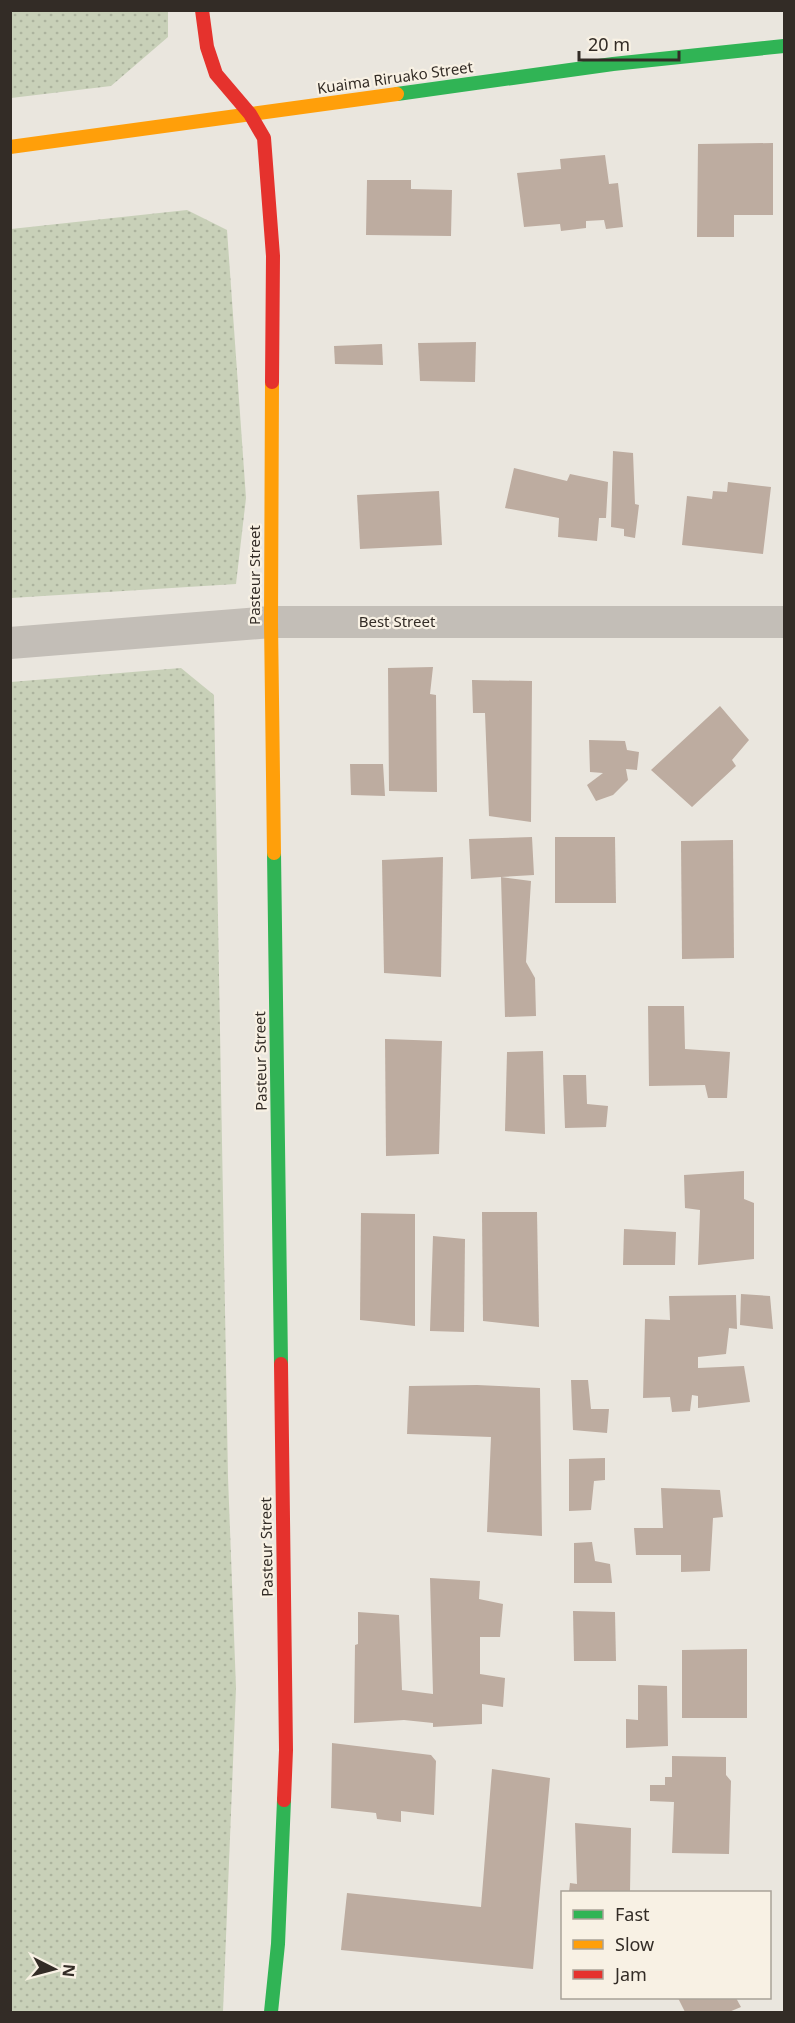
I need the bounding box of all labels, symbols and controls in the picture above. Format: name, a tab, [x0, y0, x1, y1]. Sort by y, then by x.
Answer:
scale bar	[579, 24, 680, 62]
text: 20 m	[588, 32, 630, 56]
street label: Kuaima Riruako Street	[316, 56, 475, 98]
street label: Pasteur Street	[244, 525, 264, 625]
street label: Best Street	[359, 611, 436, 631]
street label: Pasteur Street	[249, 1010, 271, 1111]
street label: Pasteur Street	[255, 1496, 277, 1597]
legend	[561, 1891, 771, 1999]
text: Fast	[615, 1902, 650, 1926]
text: Slow	[615, 1932, 654, 1956]
north arrow	[24, 1939, 84, 1999]
text: Jam	[613, 1962, 647, 1986]
text: N	[57, 1963, 81, 1978]

